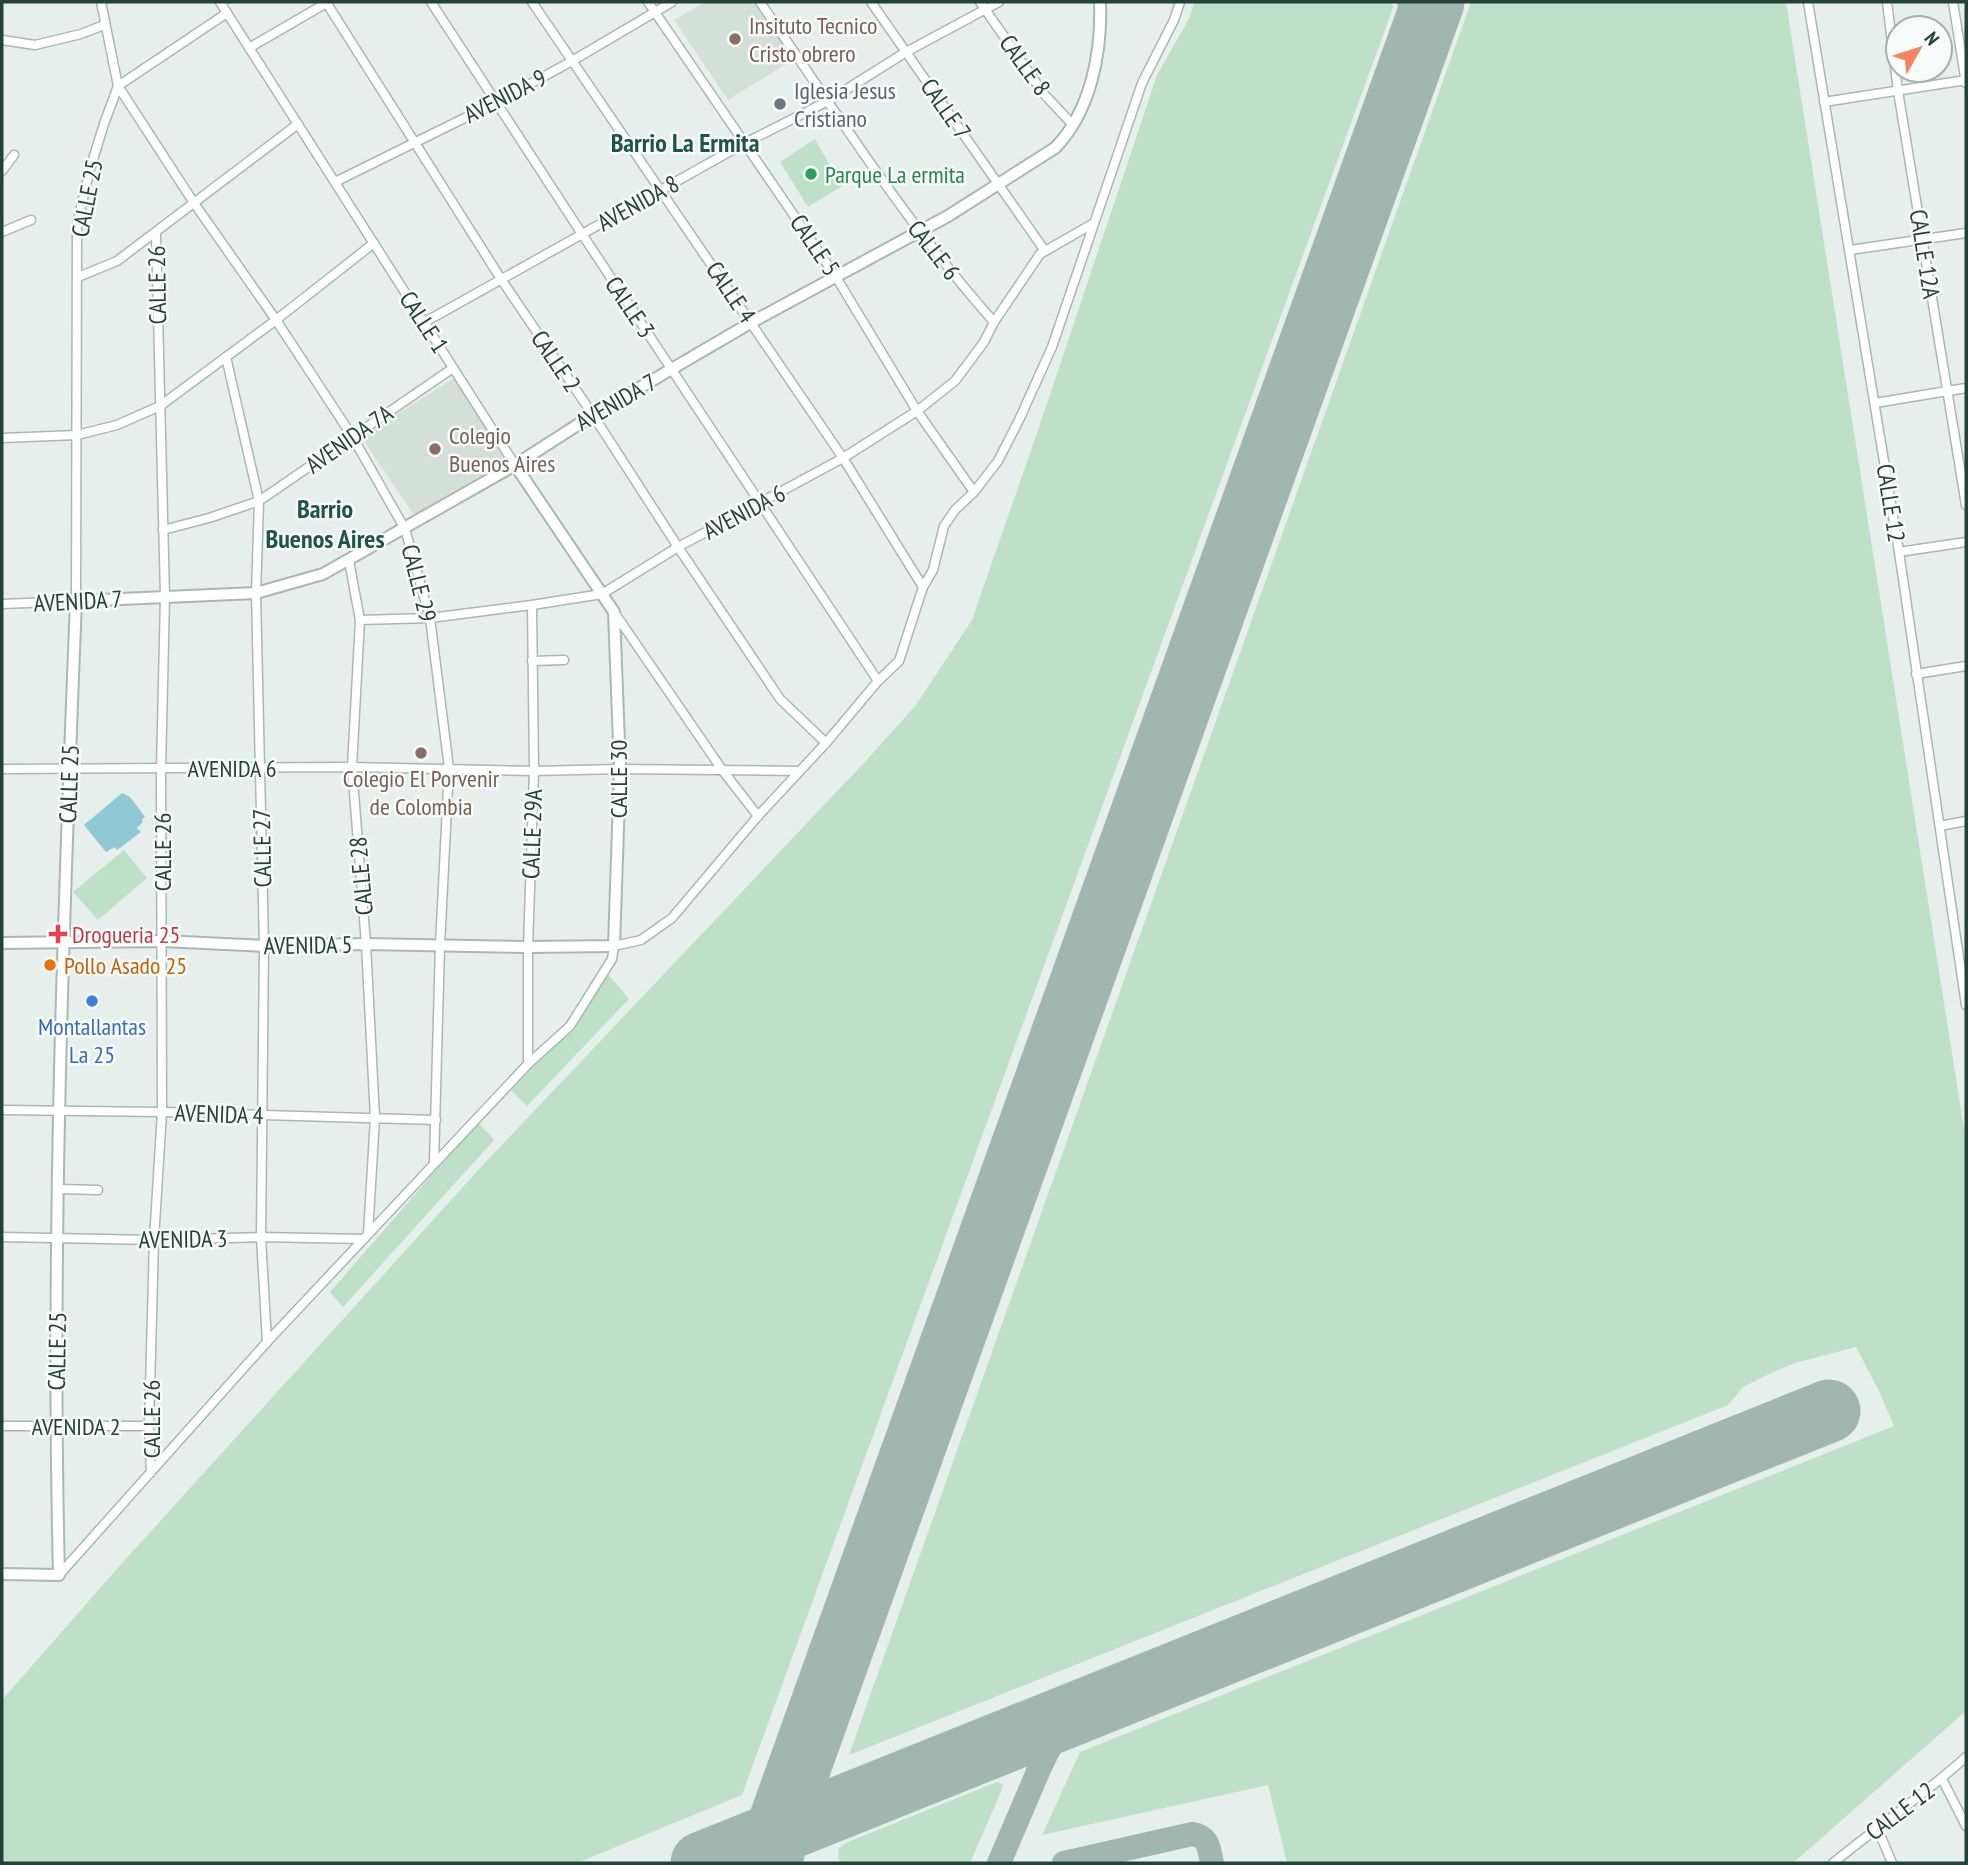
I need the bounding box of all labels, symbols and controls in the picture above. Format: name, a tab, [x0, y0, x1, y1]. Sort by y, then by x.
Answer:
place label: Insituto Tecnico Cristo obrero	[749, 10, 877, 69]
north arrow	[1884, 14, 1954, 84]
text: N	[1920, 27, 1945, 50]
street label: CALLE 8	[993, 28, 1057, 102]
marker: Insituto Tecnico Cristo obrero	[727, 31, 743, 47]
street label: AVENIDA 9	[458, 62, 552, 130]
street label: CALLE 7	[914, 72, 978, 146]
place label: Iglesia Jesus Cristiano	[794, 75, 896, 134]
marker: Iglesia Jesus Cristiano	[772, 96, 788, 112]
district label: Barrio La Ermita	[611, 126, 759, 159]
street label: CALLE 25	[64, 156, 110, 240]
place label: Parque La ermita	[825, 159, 965, 190]
marker: Parque La ermita	[803, 166, 819, 182]
street label: AVENIDA 8	[592, 168, 684, 238]
street label: CALLE 12A	[1903, 207, 1947, 302]
street label: CALLE 5	[783, 208, 847, 282]
street label: CALLE 6	[901, 214, 967, 286]
street label: CALLE 26	[141, 245, 173, 325]
street label: CALLE 4	[699, 255, 763, 329]
street label: CALLE 3	[598, 270, 662, 344]
street label: CALLE 1	[393, 285, 455, 359]
street label: CALLE 2	[524, 324, 588, 398]
street label: AVENIDA 7	[570, 366, 662, 438]
street label: AVENIDA 7A	[299, 397, 399, 480]
place label: Colegio Buenos Aires	[449, 420, 555, 479]
marker: Colegio Buenos Aires	[427, 441, 443, 457]
street label: CALLE 12	[1870, 462, 1912, 544]
street label: AVENIDA 6	[697, 477, 791, 547]
district label: Barrio Buenos Aires	[266, 492, 384, 555]
street label: CALLE 29	[394, 541, 444, 625]
street label: AVENIDA 7	[33, 583, 123, 619]
street label: CALLE 30	[603, 740, 634, 818]
street label: CALLE 25	[52, 744, 86, 824]
marker: Colegio El Porvenir de Colombia	[413, 745, 429, 761]
street label: AVENIDA 6	[188, 753, 276, 784]
place label: Colegio El Porvenir de Colombia	[343, 763, 500, 822]
street label: CALLE 29A	[515, 788, 549, 880]
street label: CALLE 27	[246, 808, 278, 888]
street label: CALLE 26	[147, 813, 178, 891]
street label: CALLE 28	[342, 835, 380, 917]
place label: Drogueria 25	[72, 919, 180, 950]
marker: Drogueria 25	[50, 926, 66, 942]
street label: AVENIDA 5	[263, 929, 353, 961]
place label: Pollo Asado 25	[64, 950, 187, 981]
marker: Pollo Asado 25	[42, 957, 58, 973]
marker: Montallantas La 25	[84, 993, 100, 1009]
place label: Montallantas La 25	[38, 1011, 146, 1070]
street label: AVENIDA 4	[174, 1097, 264, 1131]
street label: AVENIDA 3	[138, 1223, 228, 1255]
street label: CALLE 25	[41, 1311, 73, 1391]
street label: CALLE 26	[136, 1380, 167, 1458]
street label: AVENIDA 2	[32, 1411, 120, 1442]
street label: CALLE 12	[1859, 1775, 1941, 1847]

